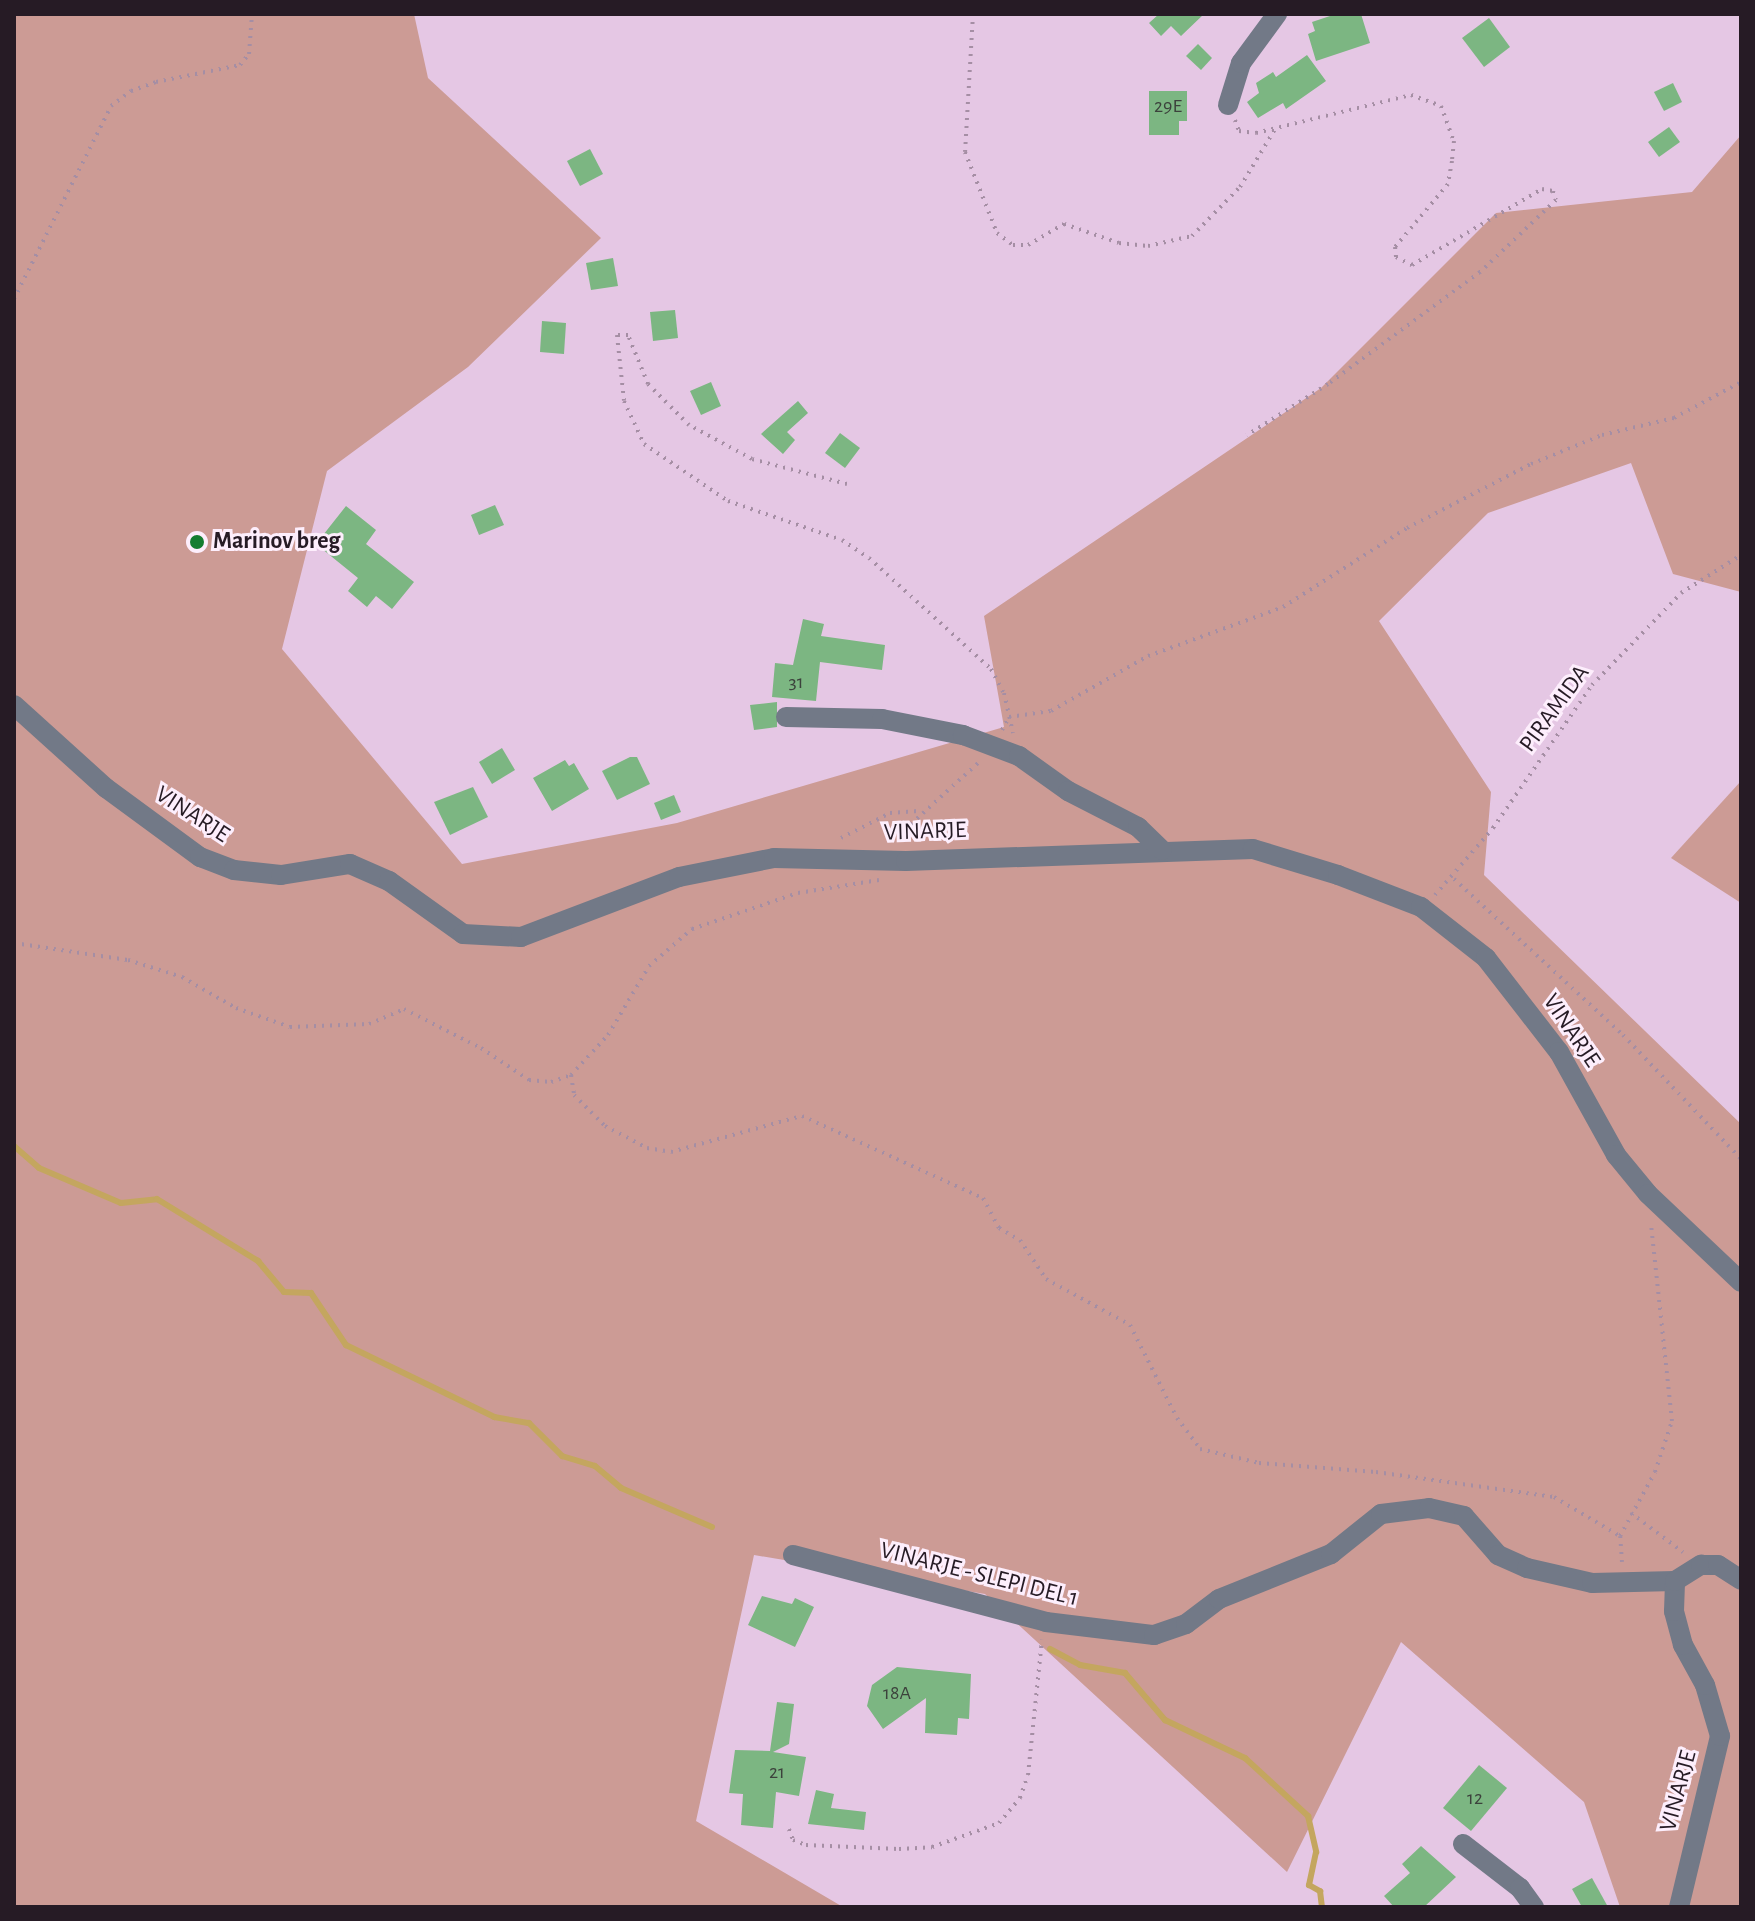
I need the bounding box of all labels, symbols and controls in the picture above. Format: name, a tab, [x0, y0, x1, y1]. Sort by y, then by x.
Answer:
house number: 29E	[1154, 94, 1182, 118]
place label: Marinov breg	[213, 528, 340, 556]
marker: Marinov breg	[188, 533, 206, 551]
street label: PIRAMIDA	[1514, 660, 1596, 758]
house number: 31	[788, 670, 804, 694]
street label: VINARJE	[150, 780, 234, 850]
street label: VINARJE	[883, 816, 967, 848]
street label: VINARJE	[1536, 989, 1606, 1073]
street label: VINARJE - SLEPI DEL 1	[877, 1536, 1081, 1614]
house number: 18A	[883, 1681, 911, 1705]
street label: VINARJE	[1654, 1747, 1704, 1835]
house number: 21	[769, 1760, 785, 1784]
house number: 12	[1467, 1786, 1483, 1810]

